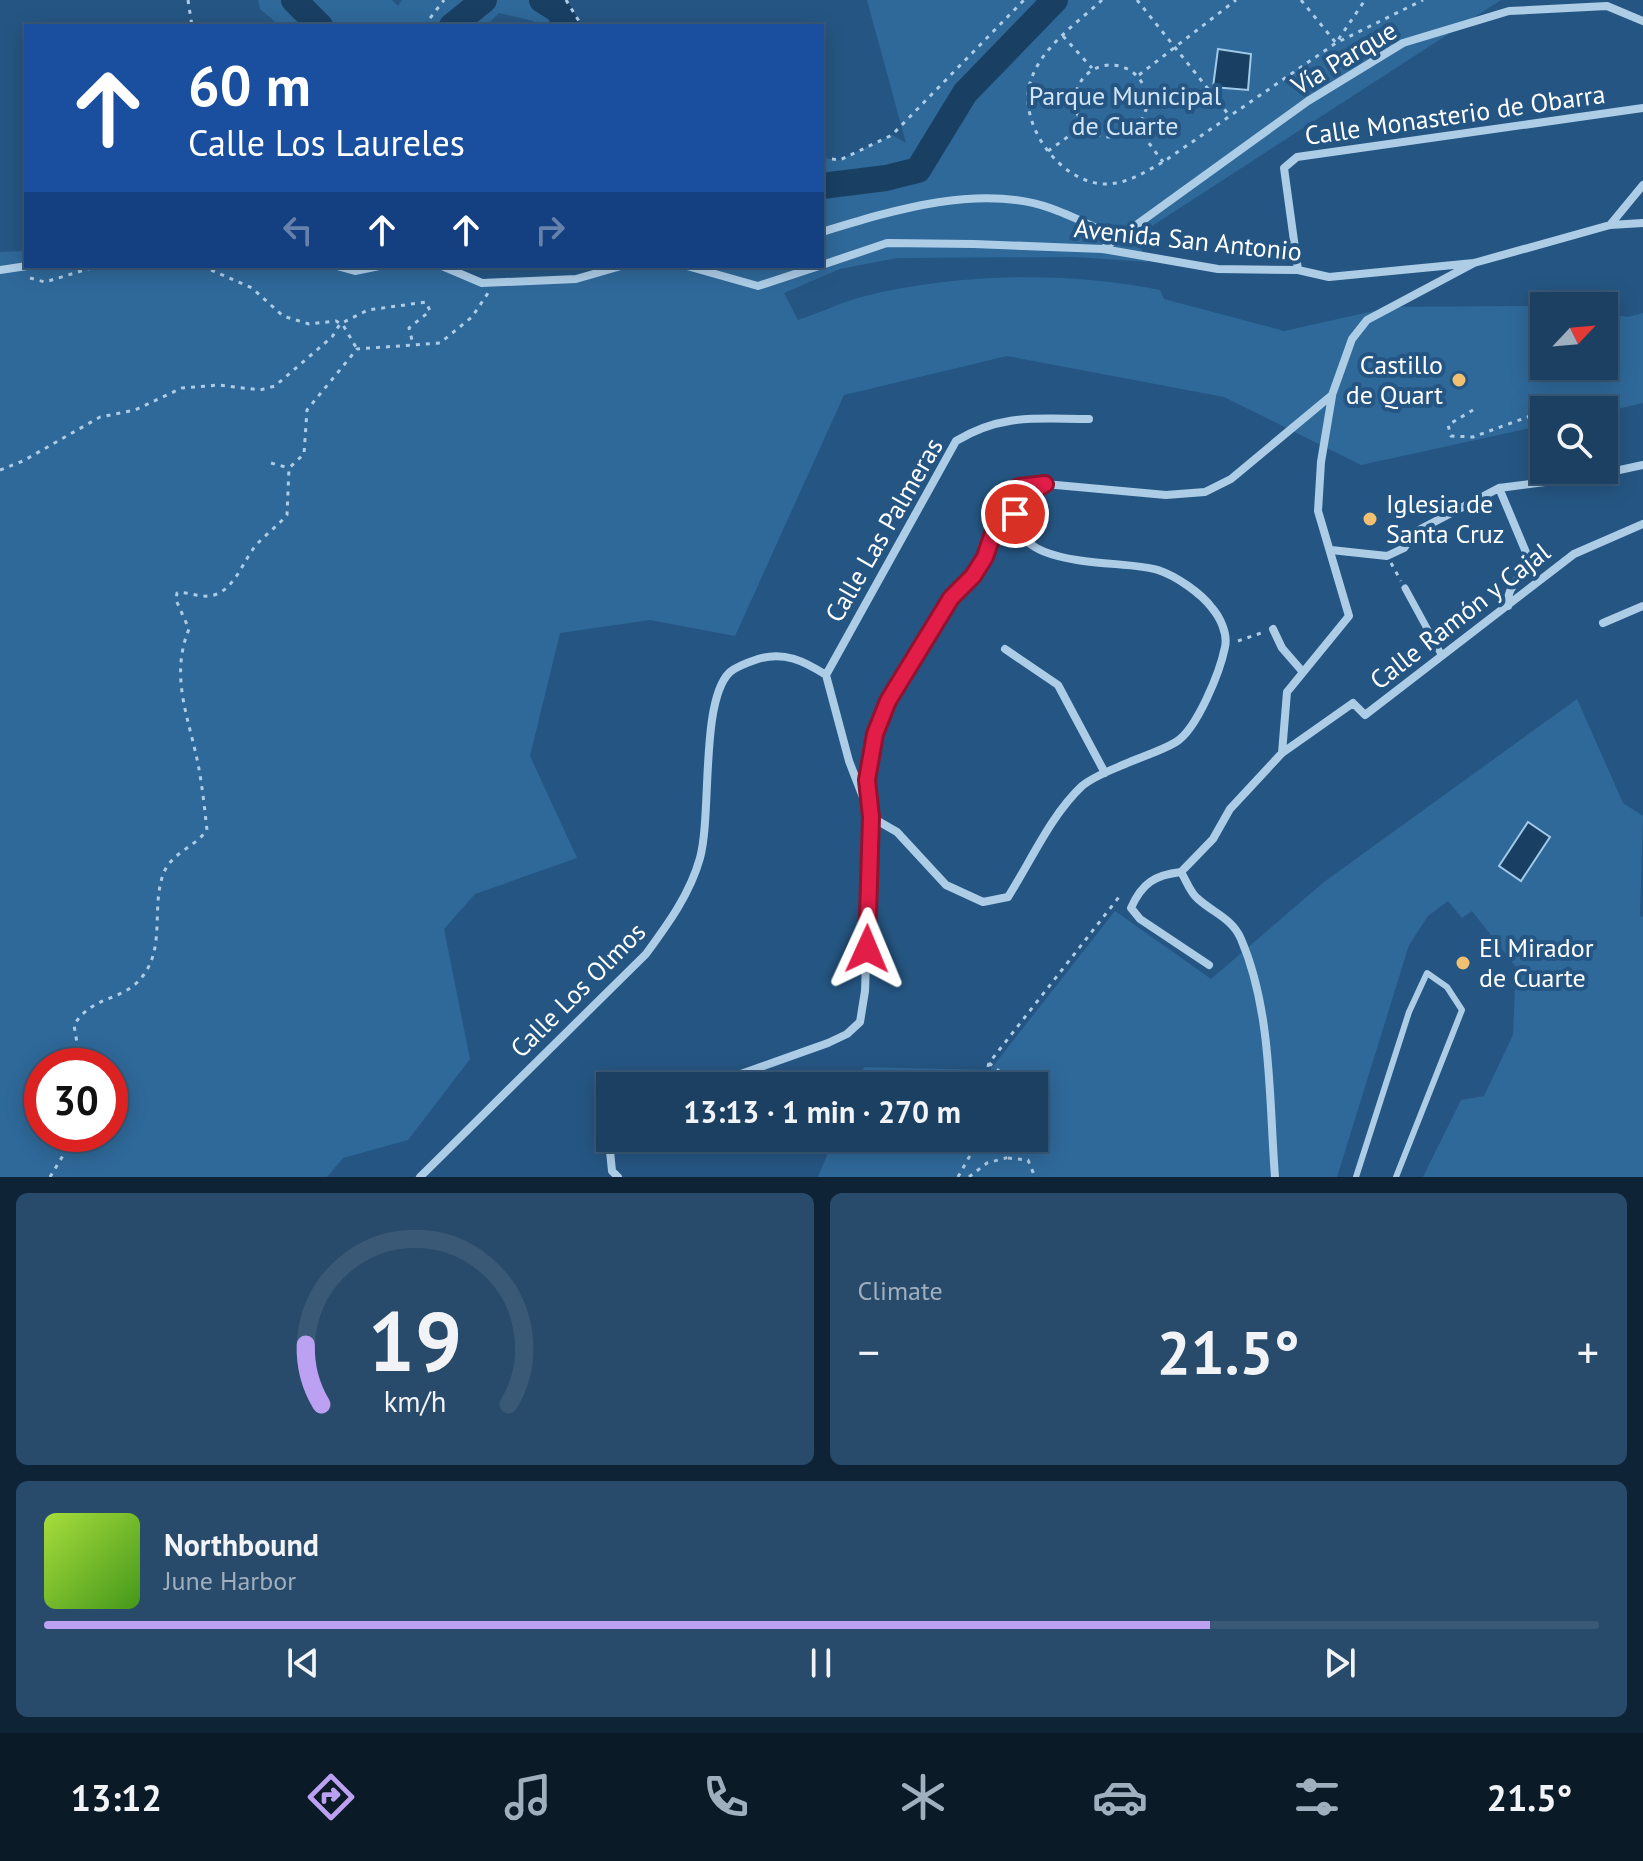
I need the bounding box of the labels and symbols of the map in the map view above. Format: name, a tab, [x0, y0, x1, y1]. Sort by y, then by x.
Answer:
street label: Vía Parque	[1284, 13, 1402, 102]
street label: Calle Monasterio de Obarra	[1303, 77, 1607, 152]
park label: Parque Municipal de Cuarte	[1029, 79, 1222, 142]
street label: Avenida San Antonio	[1073, 211, 1304, 268]
north arrow	[1530, 292, 1618, 380]
place label: Castillo de Quart	[1346, 348, 1443, 411]
marker: Castillo de Quart	[1450, 371, 1468, 389]
street label: Calle Las Palmeras	[817, 432, 950, 628]
pin	[981, 480, 1049, 548]
place label: Iglesia de Santa Cruz	[1386, 487, 1504, 550]
marker: Iglesia de Santa Cruz	[1361, 510, 1379, 528]
street label: Calle Ramón y Cajal	[1363, 535, 1557, 696]
position arrow	[825, 907, 909, 991]
street label: Calle Los Olmos	[503, 915, 652, 1064]
place label: El Mirador de Cuarte	[1479, 931, 1594, 994]
marker: El Mirador de Cuarte	[1454, 954, 1472, 972]
speed limit sign: 30	[24, 1048, 128, 1152]

